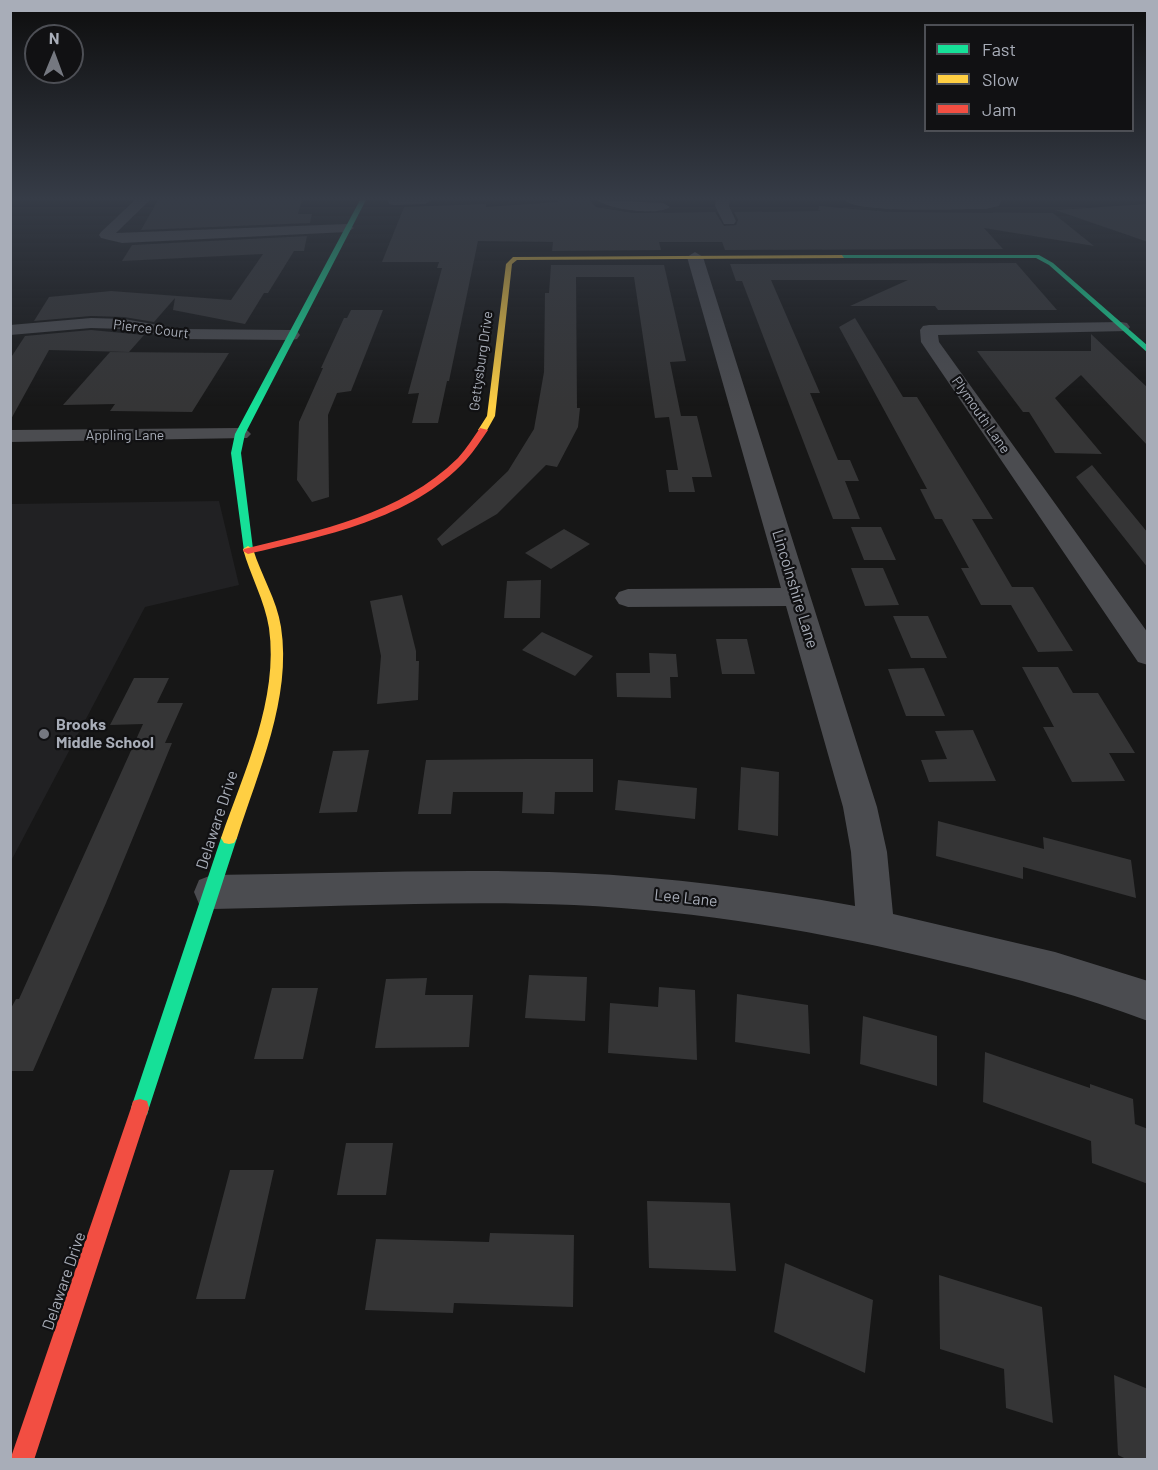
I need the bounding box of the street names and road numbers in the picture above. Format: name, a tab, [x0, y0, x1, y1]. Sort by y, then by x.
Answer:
street label: Gettysburg Drive	[466, 310, 496, 412]
street label: Pierce Court	[112, 316, 190, 342]
street label: Plymouth Lane	[948, 373, 1014, 457]
street label: Appling Lane	[86, 427, 164, 443]
street label: Lincolnshire Lane	[768, 527, 822, 651]
street label: Delaware Drive	[192, 768, 242, 872]
street label: Lee Lane	[653, 885, 719, 911]
street label: Delaware Drive	[38, 1229, 90, 1333]

